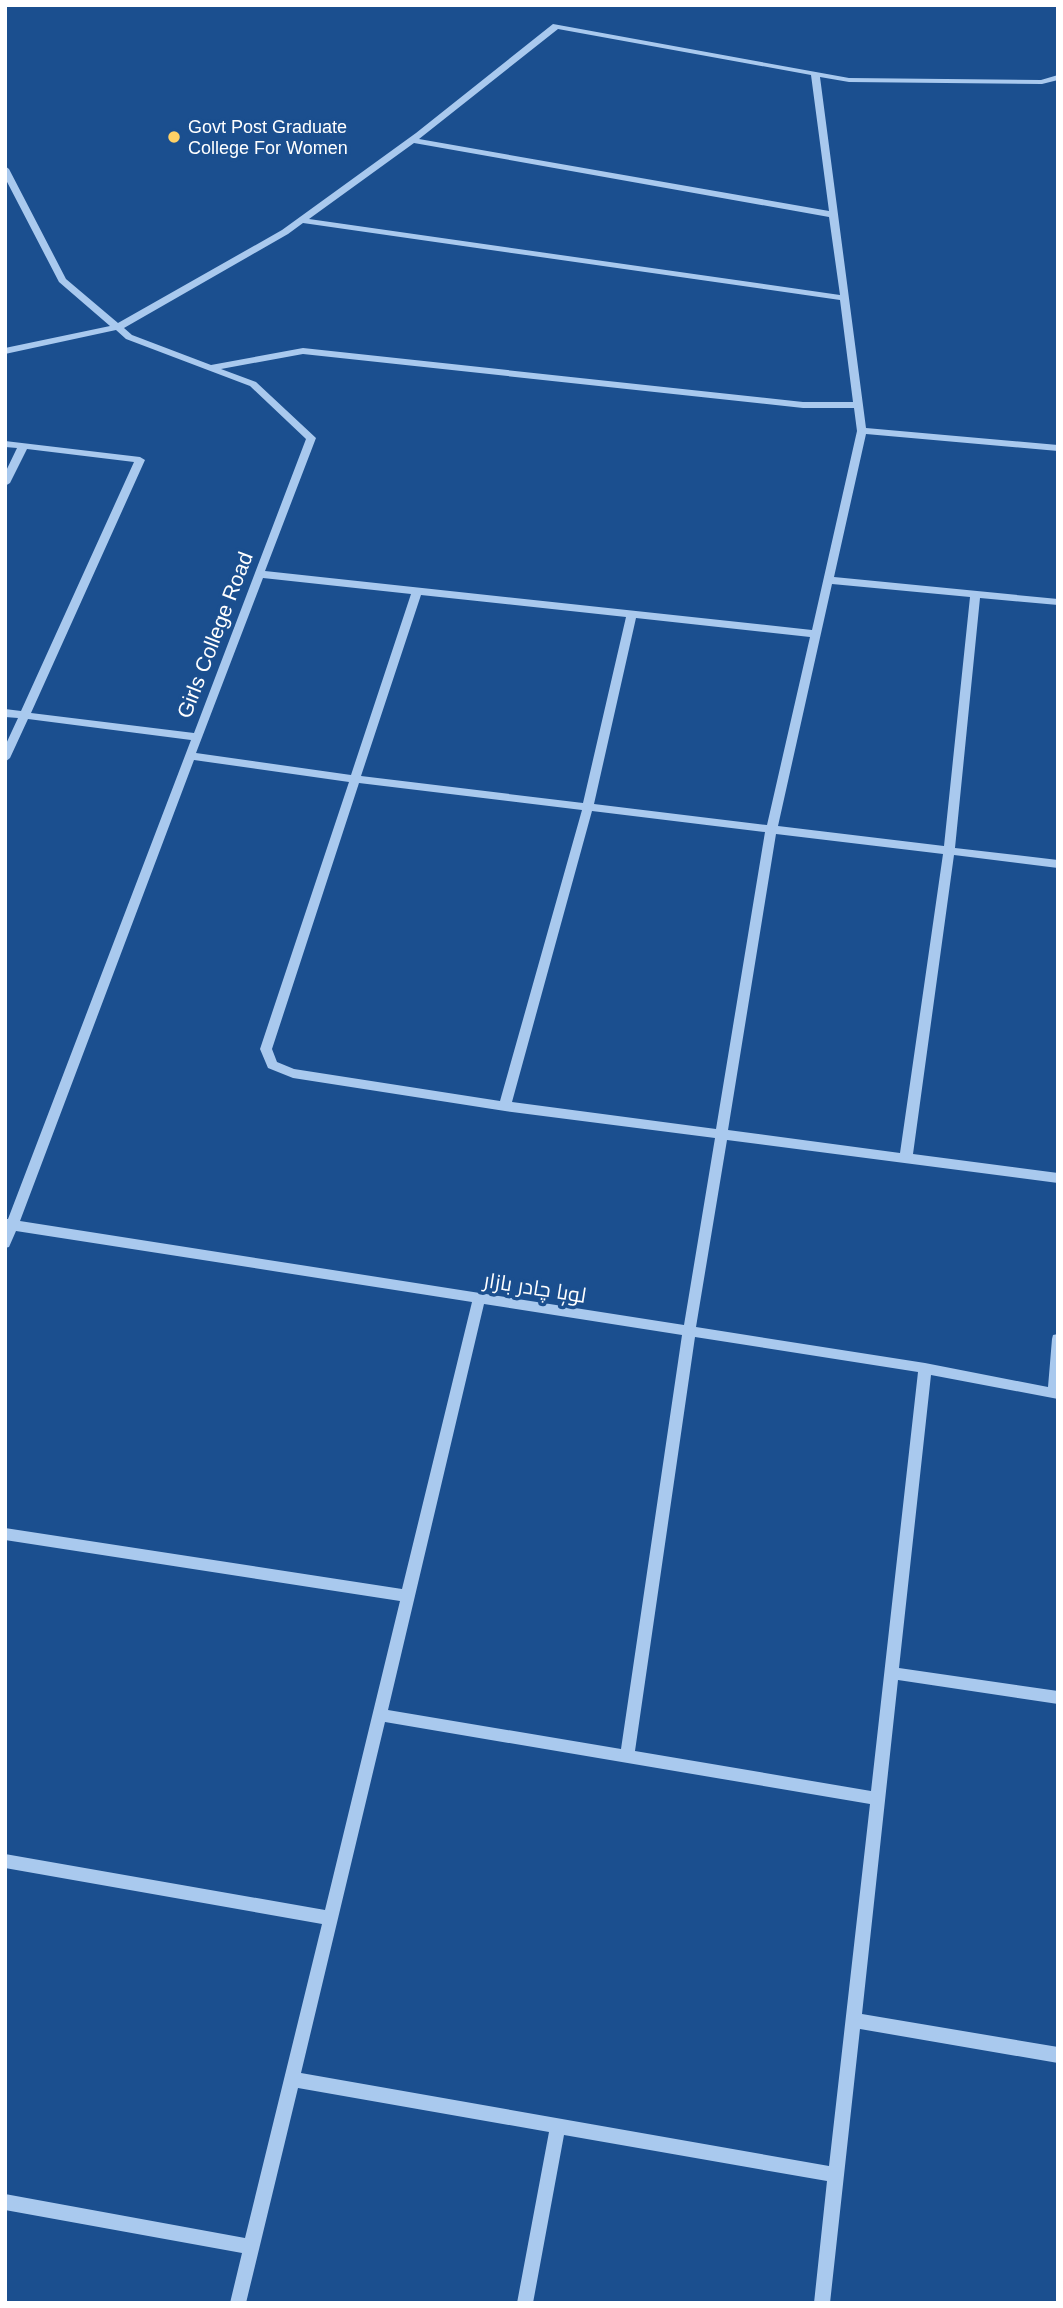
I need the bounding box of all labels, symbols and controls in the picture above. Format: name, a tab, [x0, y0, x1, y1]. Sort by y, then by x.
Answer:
place label: Govt Post Graduate College For Women	[188, 117, 348, 158]
marker: Govt Post Graduate College For Women	[166, 129, 182, 145]
street label: Girls College Road	[172, 548, 257, 721]
street label: لوہا چادر بازار	[481, 1268, 588, 1310]

